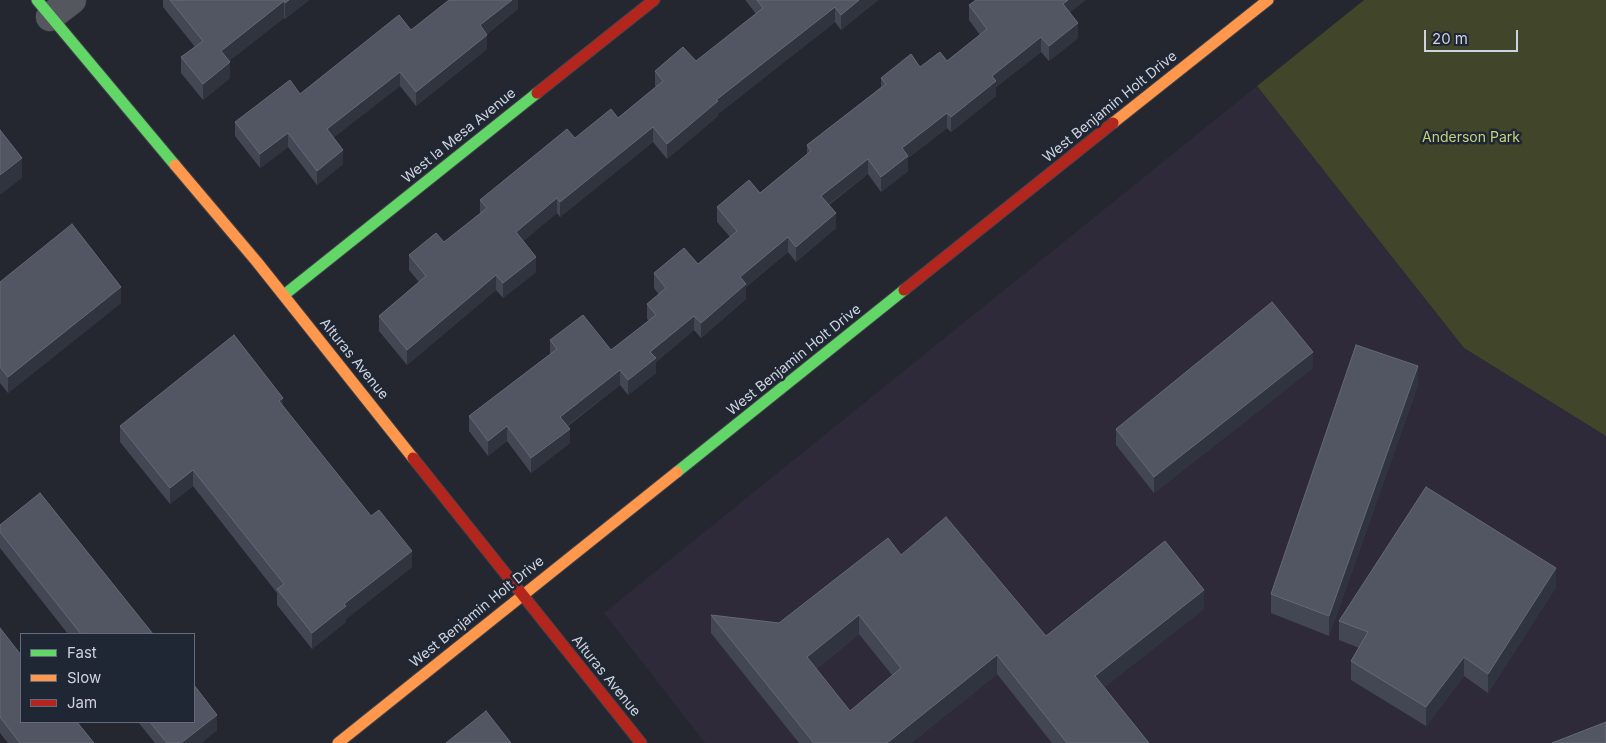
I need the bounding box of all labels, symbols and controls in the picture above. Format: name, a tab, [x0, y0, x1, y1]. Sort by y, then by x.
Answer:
scale bar	[1426, 20, 1520, 52]
text: 20 m	[1432, 29, 1468, 48]
street label: West Benjamin Holt Drive	[1040, 48, 1180, 166]
street label: West la Mesa Avenue	[399, 85, 519, 187]
park label: Anderson Park	[1422, 130, 1520, 146]
street label: West Benjamin Holt Drive	[724, 301, 864, 419]
street label: Alturas Avenue	[316, 315, 392, 403]
street label: West Benjamin Holt Drive	[407, 553, 547, 671]
street label: Alturas Avenue	[568, 632, 644, 720]
legend	[20, 633, 195, 723]
text: Fast	[67, 643, 97, 662]
text: Slow	[67, 668, 101, 687]
text: Jam	[67, 693, 97, 712]

